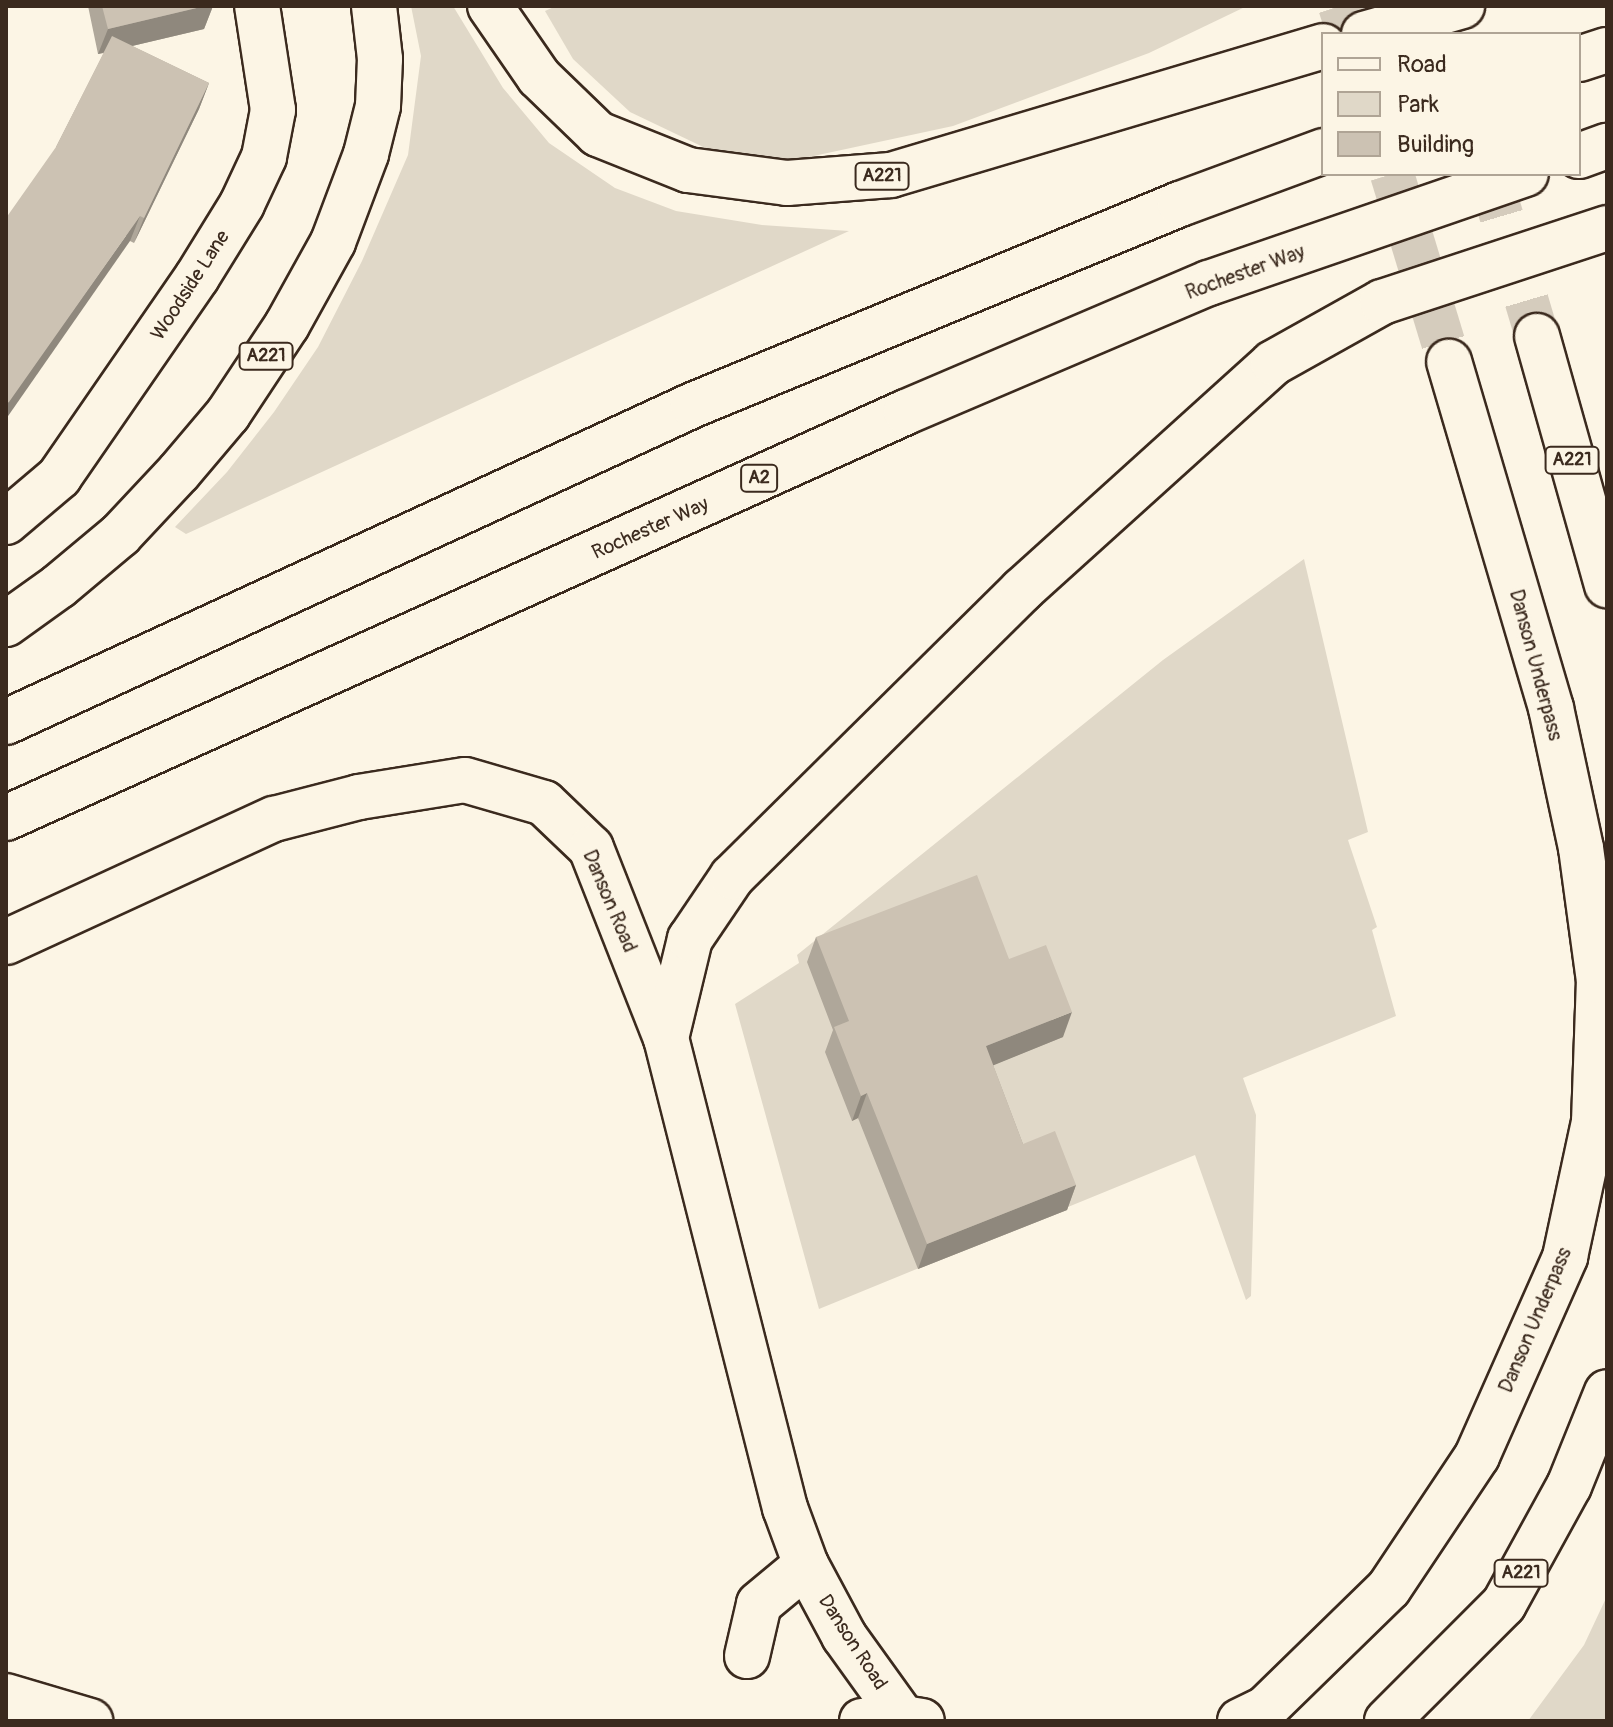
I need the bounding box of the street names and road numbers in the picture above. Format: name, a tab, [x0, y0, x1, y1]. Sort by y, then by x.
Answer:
road number: A221	[854, 162, 910, 190]
street label: Woodside Lane	[146, 226, 234, 344]
street label: Rochester Way	[1182, 239, 1308, 305]
road number: A221	[238, 342, 294, 370]
road number: A221	[1544, 446, 1600, 474]
road number: A2	[739, 464, 779, 492]
street label: Rochester Way	[588, 492, 712, 564]
street label: Danson Underpass	[1504, 587, 1568, 743]
street label: Danson Road	[578, 846, 642, 956]
street label: Danson Underpass	[1494, 1244, 1576, 1396]
road number: A221	[1493, 1559, 1549, 1587]
street label: Danson Road	[813, 1590, 893, 1694]

